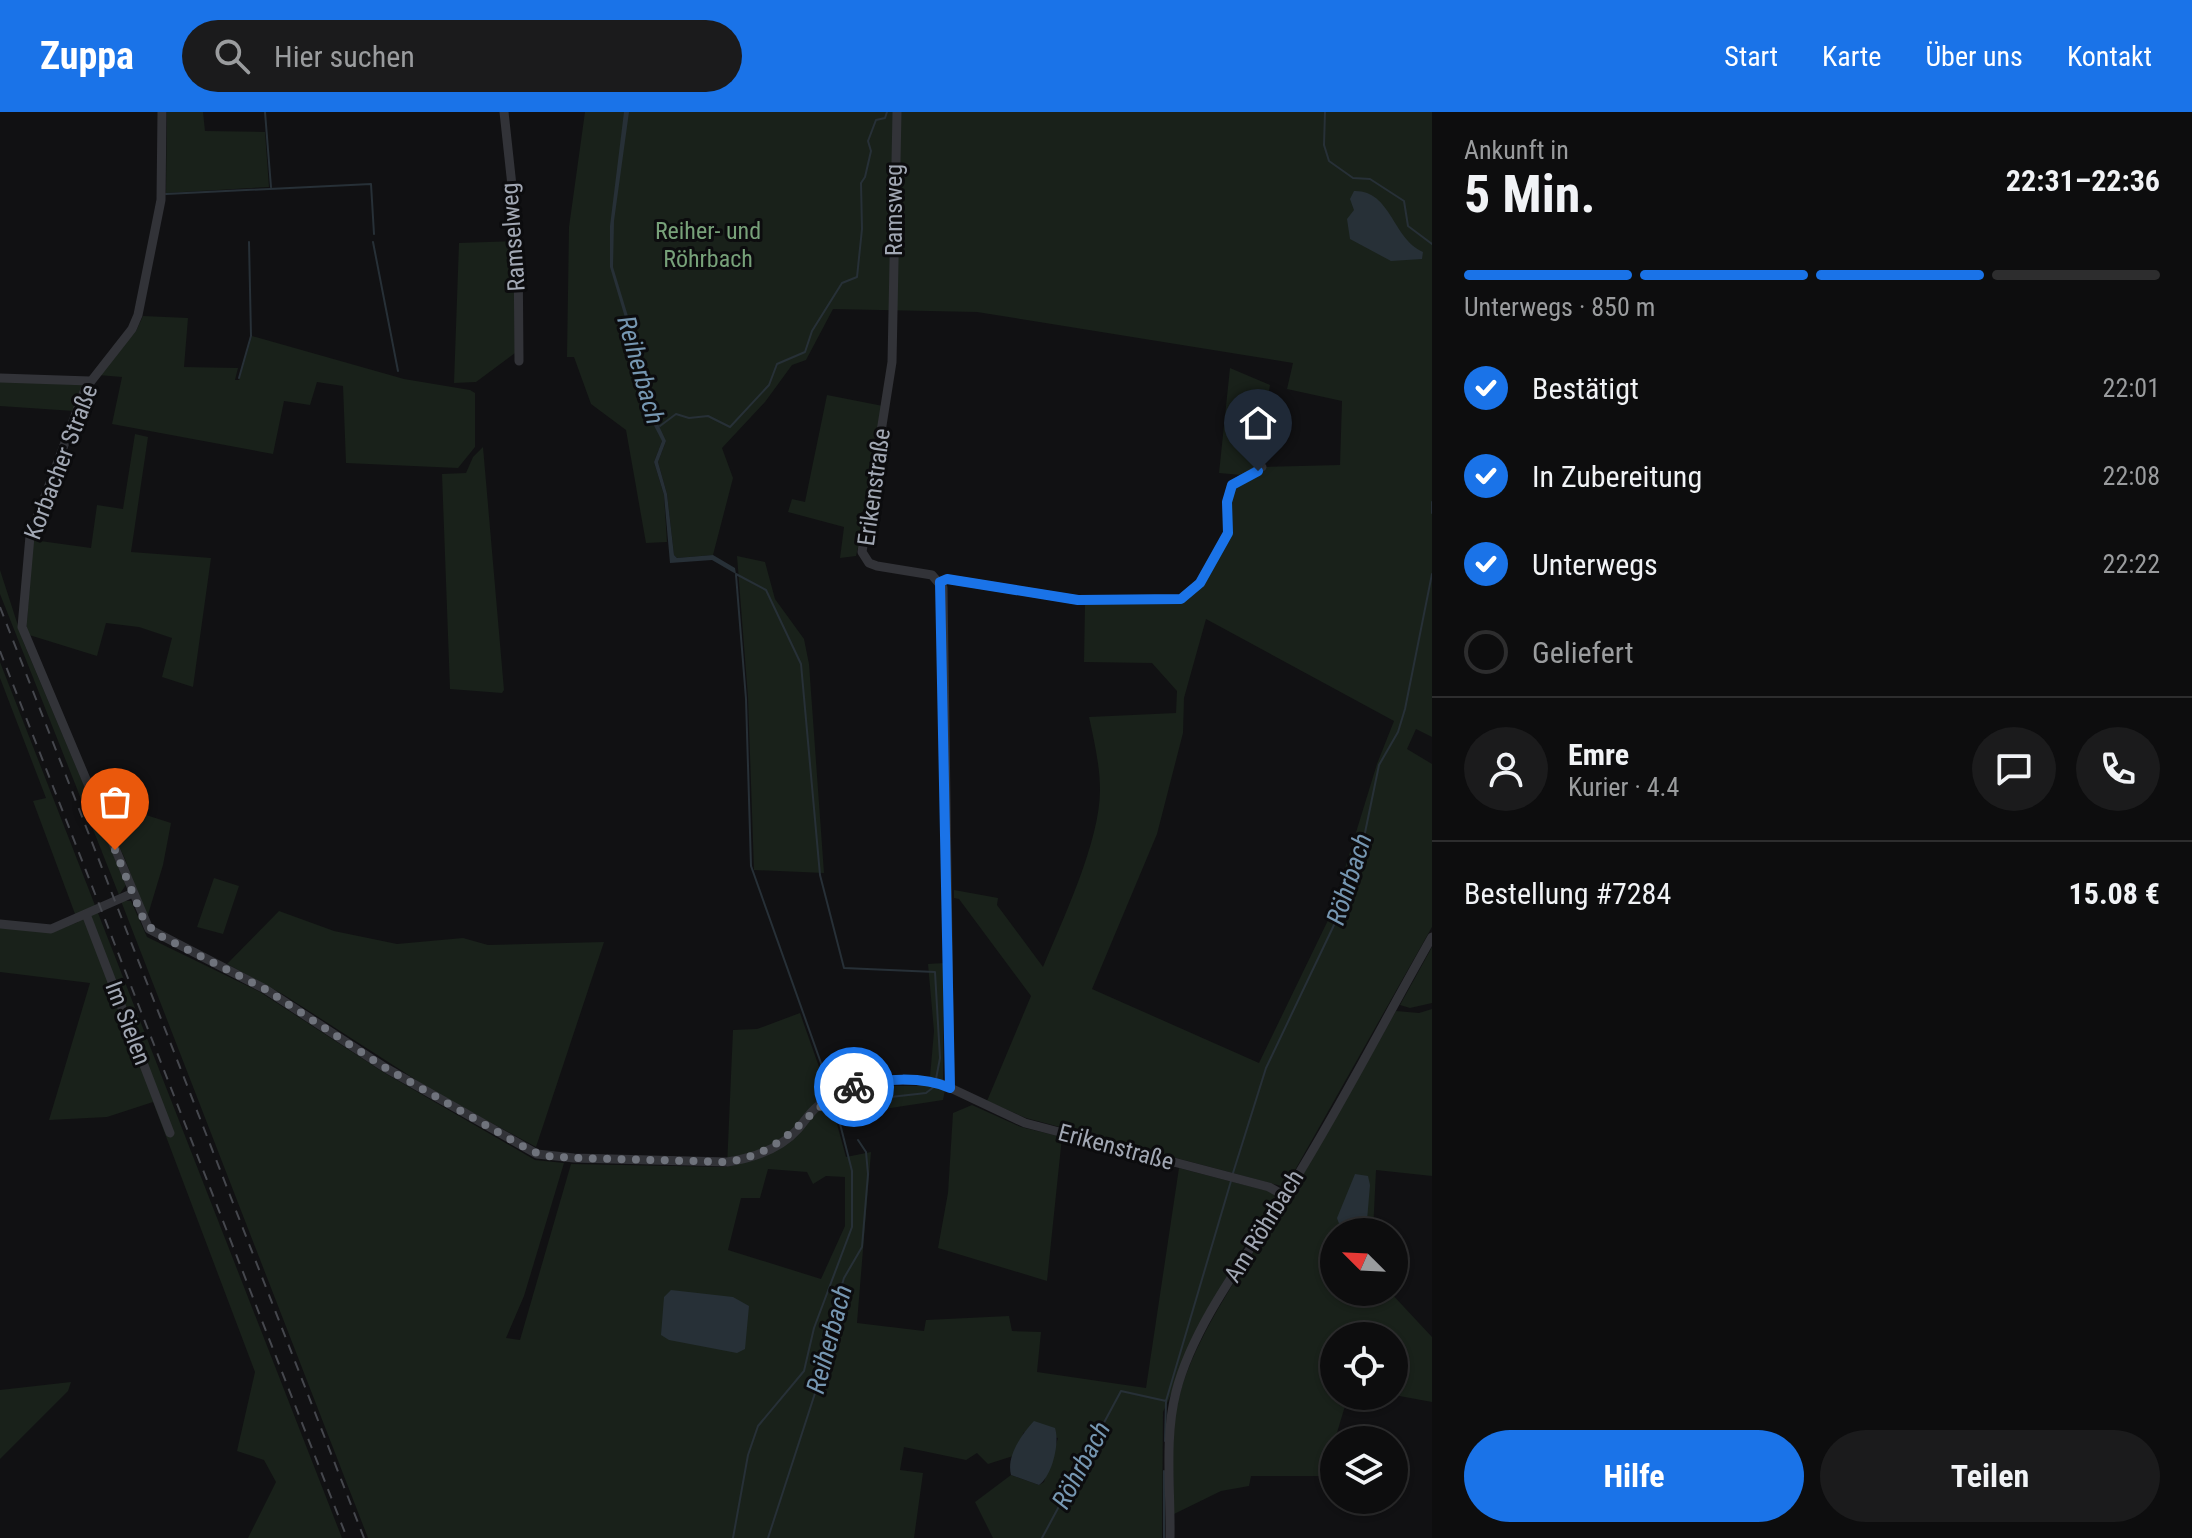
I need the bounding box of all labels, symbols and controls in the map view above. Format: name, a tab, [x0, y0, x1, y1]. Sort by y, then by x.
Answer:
search box	[182, 20, 742, 92]
text: Zuppa	[40, 34, 134, 78]
icon: search	[210, 34, 254, 78]
text: Hier suchen	[274, 39, 415, 74]
text: Start	[1724, 40, 1778, 73]
text: Karte	[1822, 40, 1881, 73]
text: Über uns	[1925, 40, 2023, 73]
text: Kontakt	[2067, 40, 2152, 73]
text: Ankunft in	[1464, 135, 1569, 165]
text: 22:31–22:36	[2006, 163, 2160, 198]
street label: Ramsweg	[880, 164, 908, 256]
text: 5 Min.	[1464, 164, 1596, 225]
street label: Ramselweg	[495, 182, 531, 292]
park label: Reiher- und Röhrbach	[655, 217, 761, 273]
text: Unterwegs · 850 m	[1464, 292, 1655, 322]
water label: Reiherbach	[611, 313, 671, 427]
icon: check	[1464, 366, 1508, 410]
text: Bestätigt	[1532, 371, 1639, 406]
text: 22:01	[2103, 373, 2160, 403]
street label: Korbacher Straße	[19, 380, 103, 544]
pin	[1224, 389, 1292, 471]
icon: home	[1236, 401, 1280, 445]
street label: Erikenstraße	[852, 426, 896, 548]
icon: check	[1464, 454, 1508, 498]
text: In Zubereitung	[1532, 459, 1702, 494]
text: 22:08	[2103, 461, 2160, 491]
icon: check	[1464, 542, 1508, 586]
text: Unterwegs	[1532, 547, 1658, 582]
text: 22:22	[2103, 549, 2160, 579]
text: Geliefert	[1532, 635, 1634, 670]
button: person	[1464, 727, 1548, 811]
button: chat	[1972, 727, 2056, 811]
button: phone	[2076, 727, 2160, 811]
text: Emre	[1568, 737, 1629, 772]
pin	[81, 768, 149, 850]
text: Kurier · 4.4	[1568, 772, 1679, 802]
icon: bag	[93, 780, 137, 824]
water label: Röhrbach	[1320, 830, 1378, 928]
text: Bestellung #7284	[1464, 876, 1671, 911]
text: 15.08 €	[2069, 876, 2160, 911]
street label: Im Sielen	[99, 977, 157, 1069]
courier	[814, 1047, 894, 1127]
icon: bike	[832, 1065, 876, 1109]
street label: Erikenstraße	[1055, 1118, 1177, 1176]
street label: Am Röhrbach	[1218, 1165, 1310, 1287]
north arrow	[1320, 1218, 1408, 1306]
map controls	[1320, 1218, 1408, 1514]
water label: Reiherbach	[800, 1281, 858, 1397]
button: locate	[1320, 1322, 1408, 1410]
water label: Röhrbach	[1046, 1416, 1116, 1514]
button: layers	[1320, 1426, 1408, 1514]
button: Hilfe	[1464, 1430, 1804, 1522]
button: Teilen	[1820, 1430, 2160, 1522]

